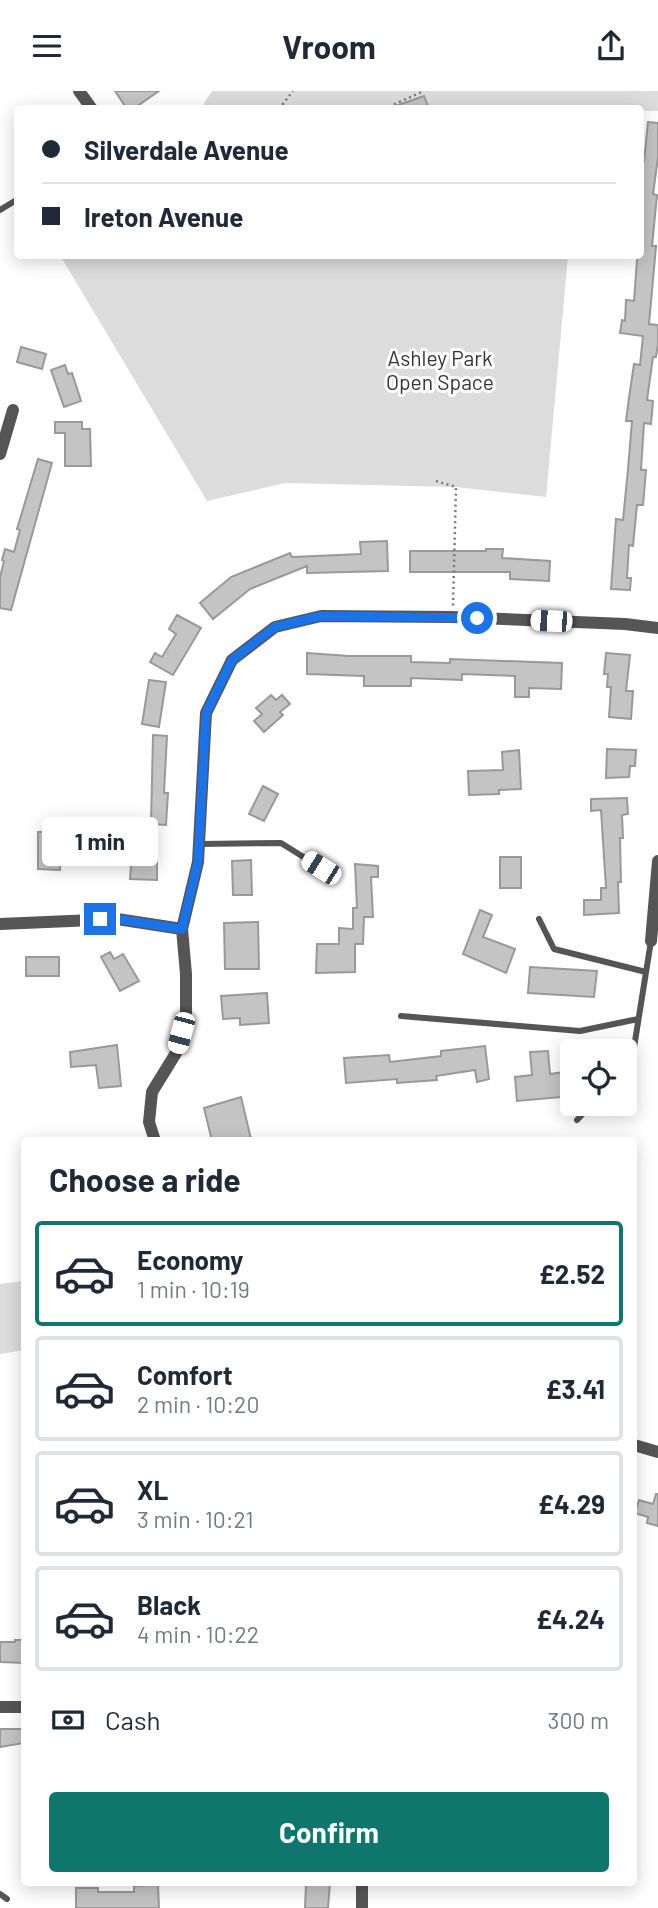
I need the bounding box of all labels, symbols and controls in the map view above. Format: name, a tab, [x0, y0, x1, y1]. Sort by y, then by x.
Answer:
icon: menu	[28, 27, 66, 65]
text: Vroom	[282, 27, 376, 65]
icon: share	[592, 27, 630, 65]
text: Silverdale Avenue	[84, 134, 289, 165]
text: Ireton Avenue	[84, 201, 243, 232]
park label: Ashley Park Open Space	[386, 345, 494, 394]
route start	[461, 602, 493, 634]
car	[530, 610, 573, 632]
callout: 1 min	[42, 817, 158, 867]
text: 1 min	[75, 827, 125, 855]
car	[298, 848, 345, 888]
route end	[84, 903, 116, 935]
car	[166, 1010, 197, 1056]
map controls	[560, 1039, 637, 1116]
button: locate	[560, 1039, 637, 1116]
text: Choose a ride	[49, 1160, 241, 1198]
icon: car	[53, 1242, 116, 1305]
text: Economy	[137, 1244, 243, 1275]
text: £2.52	[539, 1258, 605, 1289]
text: 1 min · 10:19	[137, 1275, 250, 1303]
icon: car	[53, 1357, 116, 1420]
text: Comfort	[137, 1359, 233, 1390]
text: £3.41	[546, 1373, 605, 1404]
text: 2 min · 10:20	[137, 1390, 259, 1418]
icon: car	[53, 1472, 116, 1535]
text: XL	[137, 1474, 168, 1505]
text: £4.29	[538, 1488, 605, 1519]
text: 3 min · 10:21	[137, 1505, 254, 1533]
icon: car	[53, 1587, 116, 1650]
text: Black	[137, 1589, 201, 1620]
text: £4.24	[536, 1603, 605, 1634]
text: 4 min · 10:22	[137, 1620, 259, 1648]
icon: cash	[49, 1701, 87, 1739]
text: Cash	[105, 1704, 160, 1735]
text: 300 m	[548, 1706, 609, 1734]
button: Confirm	[49, 1792, 609, 1872]

